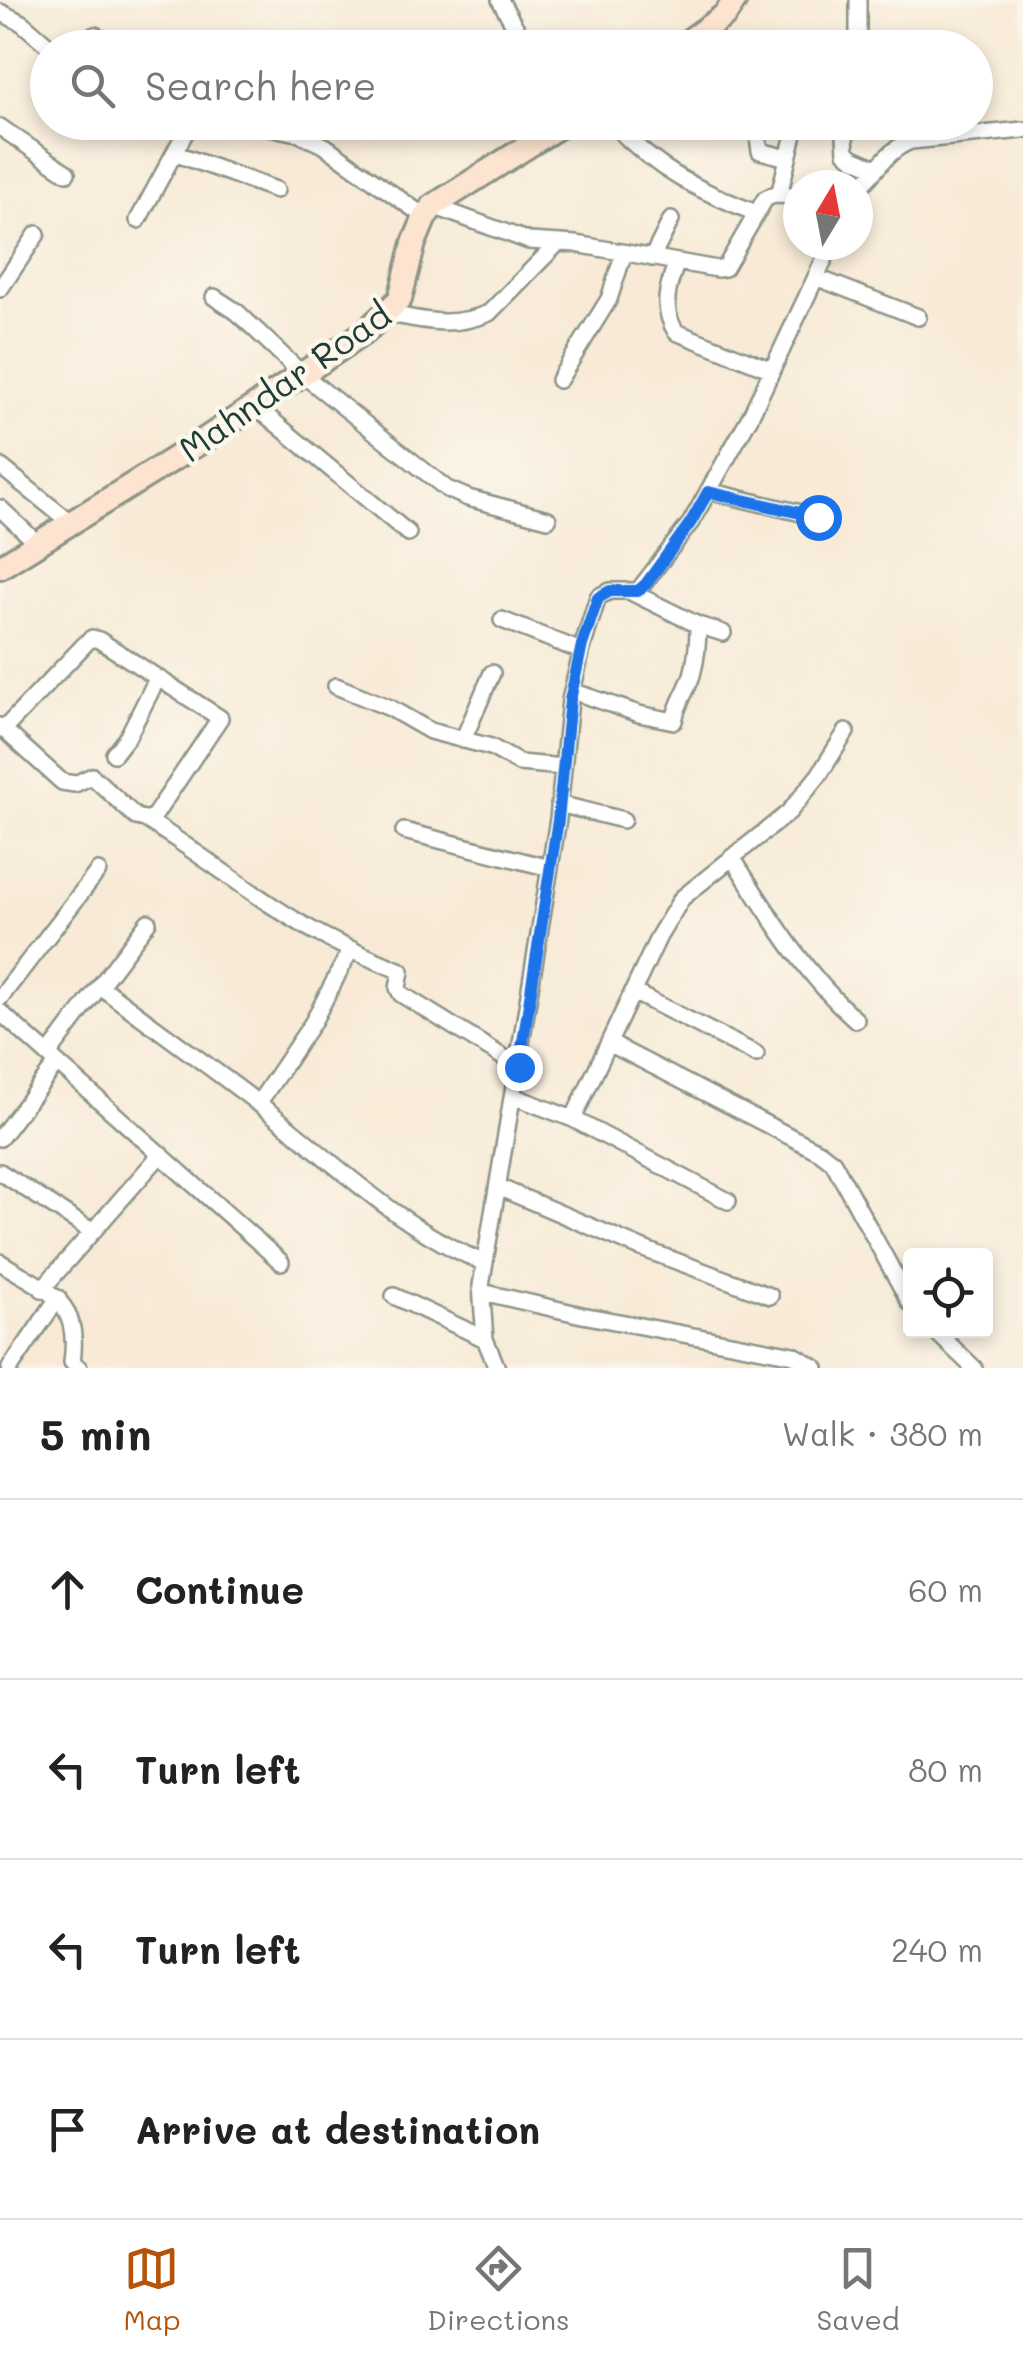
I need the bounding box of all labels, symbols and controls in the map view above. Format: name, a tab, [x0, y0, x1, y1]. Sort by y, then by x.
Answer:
search box	[30, 30, 993, 140]
icon: search	[65, 58, 120, 113]
text: Search here	[145, 60, 376, 110]
north arrow	[783, 170, 873, 260]
street label: Mahndar Road	[169, 291, 399, 471]
route start	[796, 495, 842, 541]
route end	[497, 1045, 543, 1091]
map controls	[903, 1248, 993, 1338]
button: locate	[903, 1248, 993, 1338]
text: 5 min	[40, 1406, 151, 1461]
text: Walk · 380 m	[782, 1412, 983, 1454]
icon: ahead	[40, 1562, 95, 1617]
text: Continue	[135, 1564, 304, 1614]
text: 60 m	[908, 1568, 983, 1610]
icon: left	[40, 1742, 95, 1797]
text: Turn left	[135, 1744, 301, 1794]
text: 80 m	[908, 1748, 983, 1790]
icon: left	[40, 1922, 95, 1977]
text: Turn left	[135, 1924, 301, 1974]
text: 240 m	[891, 1928, 983, 1970]
icon: arrive	[40, 2102, 95, 2157]
text: Arrive at destination	[135, 2104, 540, 2154]
tab: Map	[123, 2241, 180, 2337]
tab: Directions	[427, 2241, 570, 2337]
tab: Saved	[816, 2241, 900, 2337]

